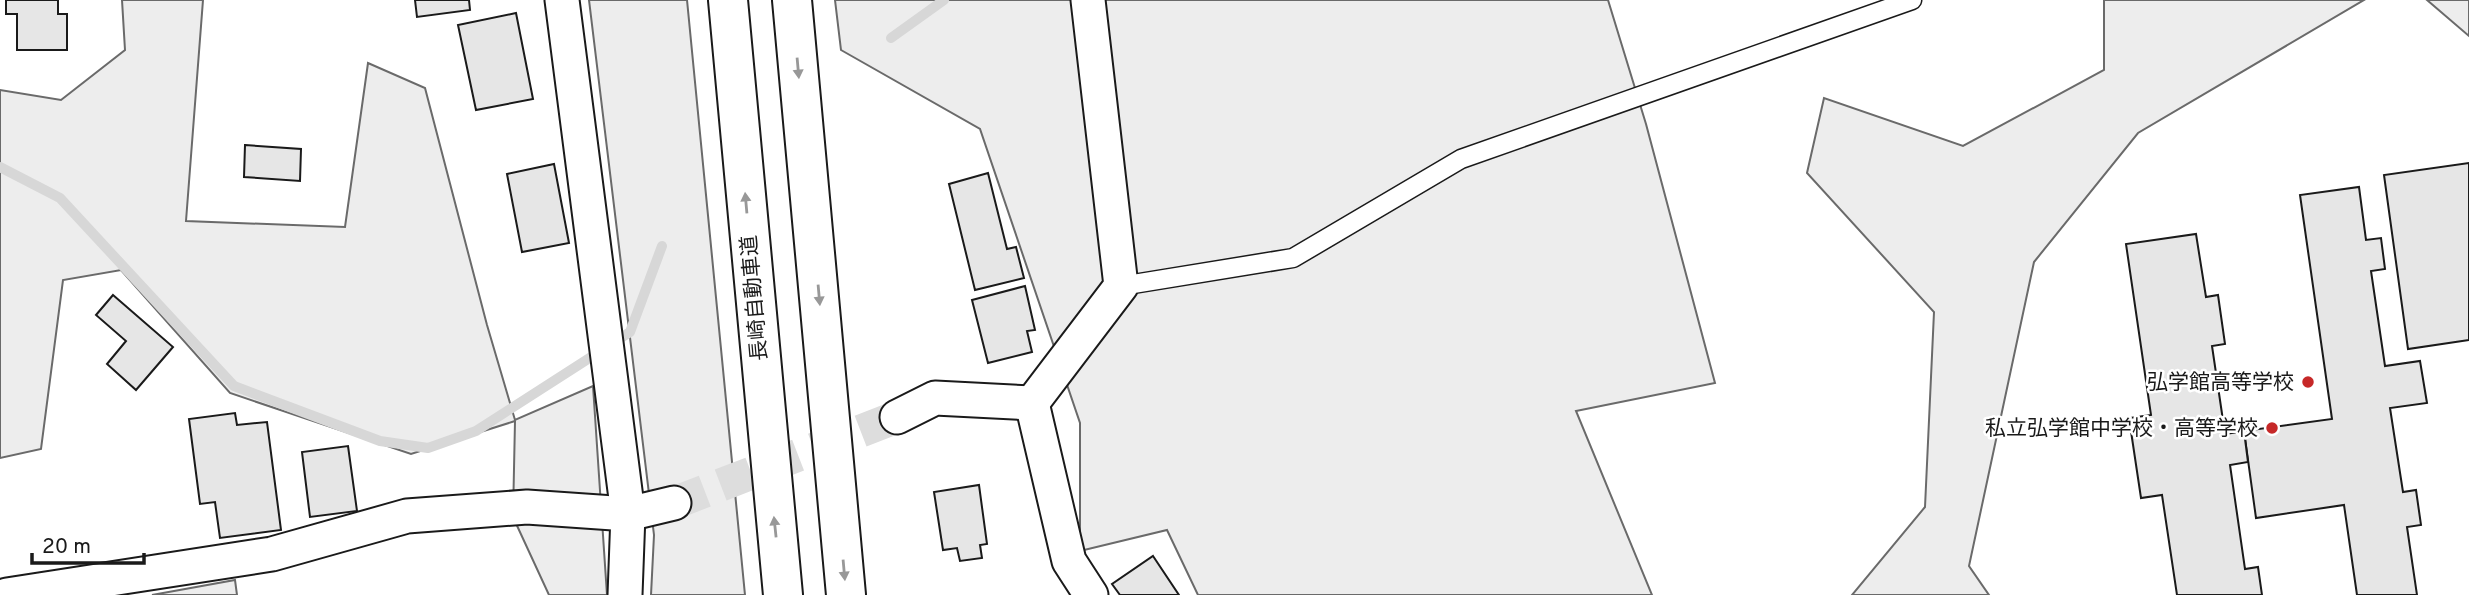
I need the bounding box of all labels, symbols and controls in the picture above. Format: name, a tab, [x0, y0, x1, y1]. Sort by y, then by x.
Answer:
one-way arrow	[793, 57, 804, 79]
one-way arrow	[740, 192, 751, 214]
street label: 長崎自動車道	[737, 234, 774, 362]
one-way arrow	[814, 284, 825, 306]
place label: 弘学館高等学校	[2147, 370, 2294, 397]
marker: 弘学館高等学校	[2300, 374, 2316, 390]
place label: 私立弘学館中学校・高等学校	[1985, 416, 2258, 443]
marker: 私立弘学館中学校・高等学校	[2264, 420, 2280, 436]
one-way arrow	[769, 516, 780, 538]
scale bar	[32, 522, 144, 566]
text: 20 m	[42, 534, 91, 561]
one-way arrow	[838, 559, 849, 581]

